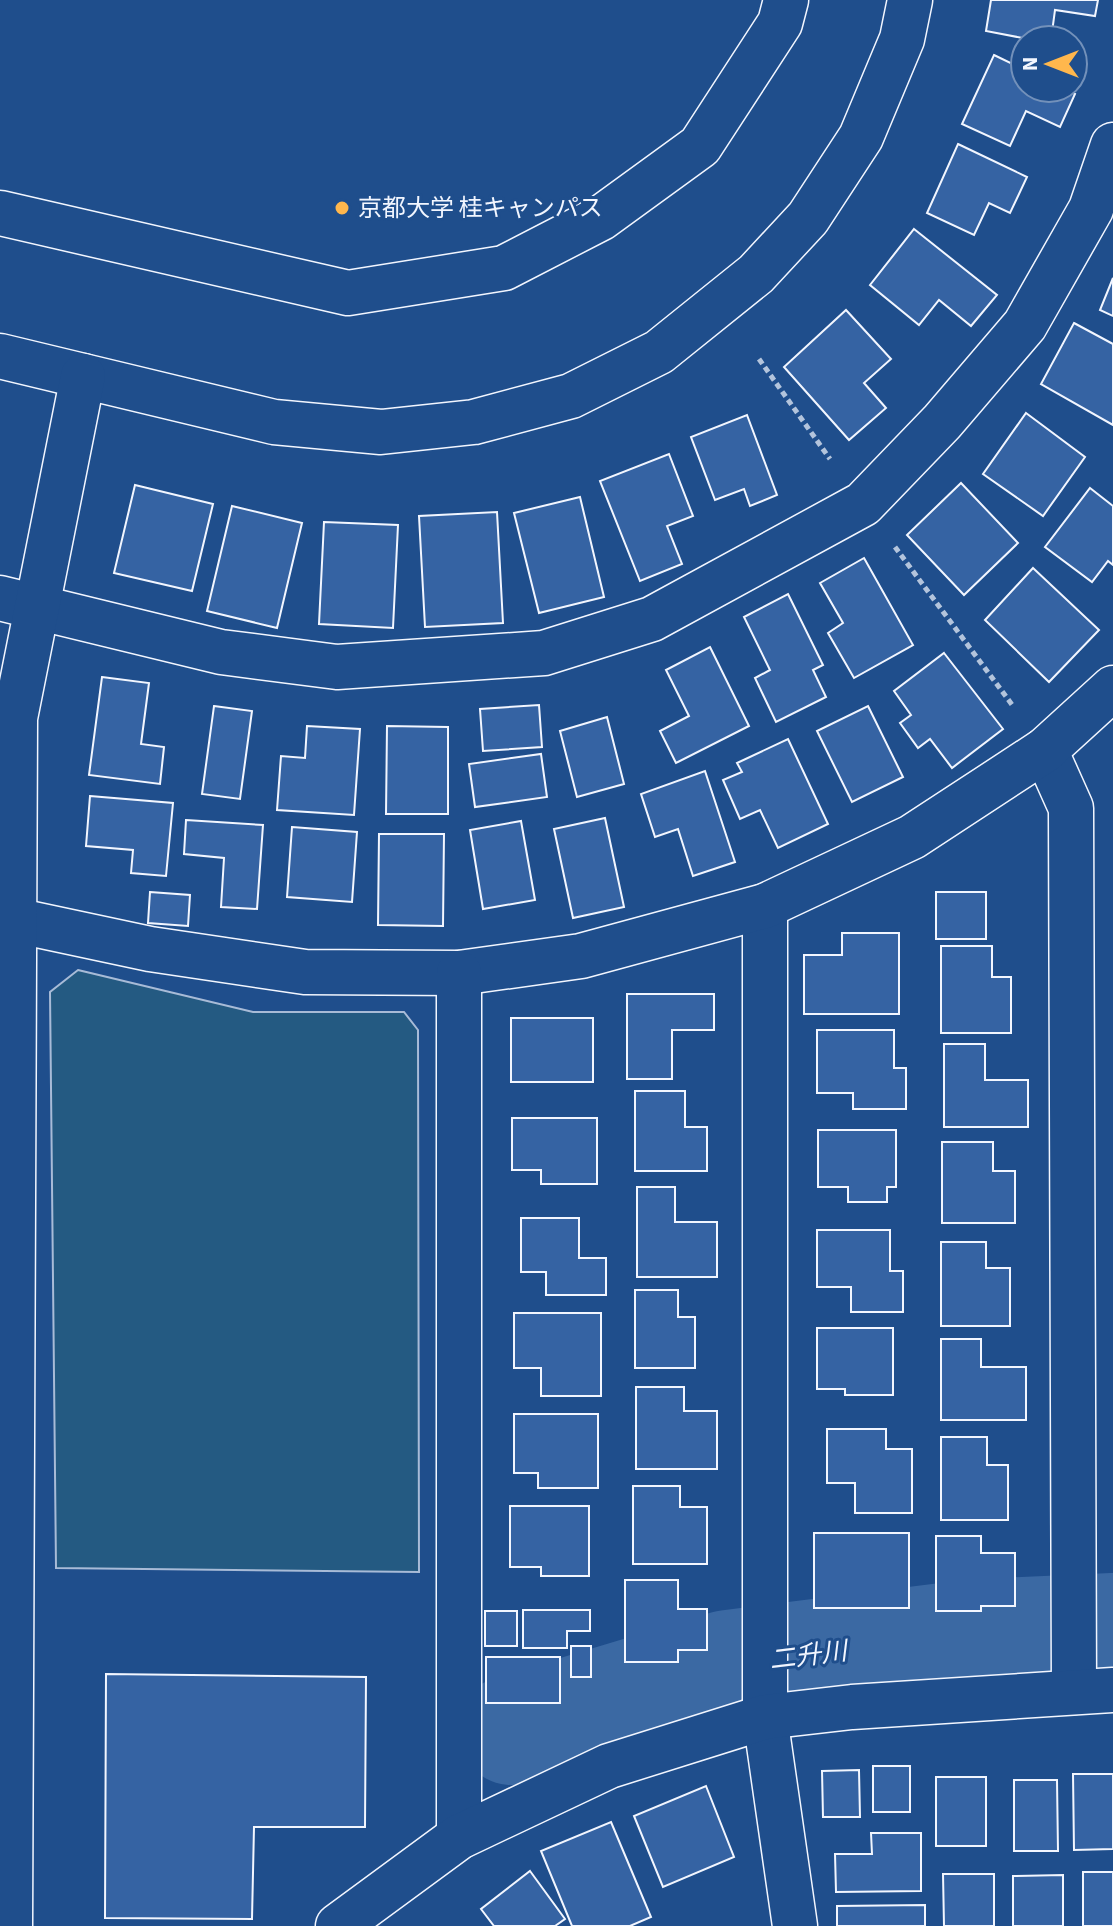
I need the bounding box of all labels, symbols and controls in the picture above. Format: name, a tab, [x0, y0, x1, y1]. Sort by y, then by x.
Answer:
north arrow	[1009, 24, 1089, 104]
text: N	[1014, 57, 1046, 71]
place label: 京都大学 桂キャンパス	[358, 191, 603, 226]
marker: 京都大学 桂キャンパス	[333, 199, 351, 217]
water label: 二升川	[767, 1632, 852, 1679]

